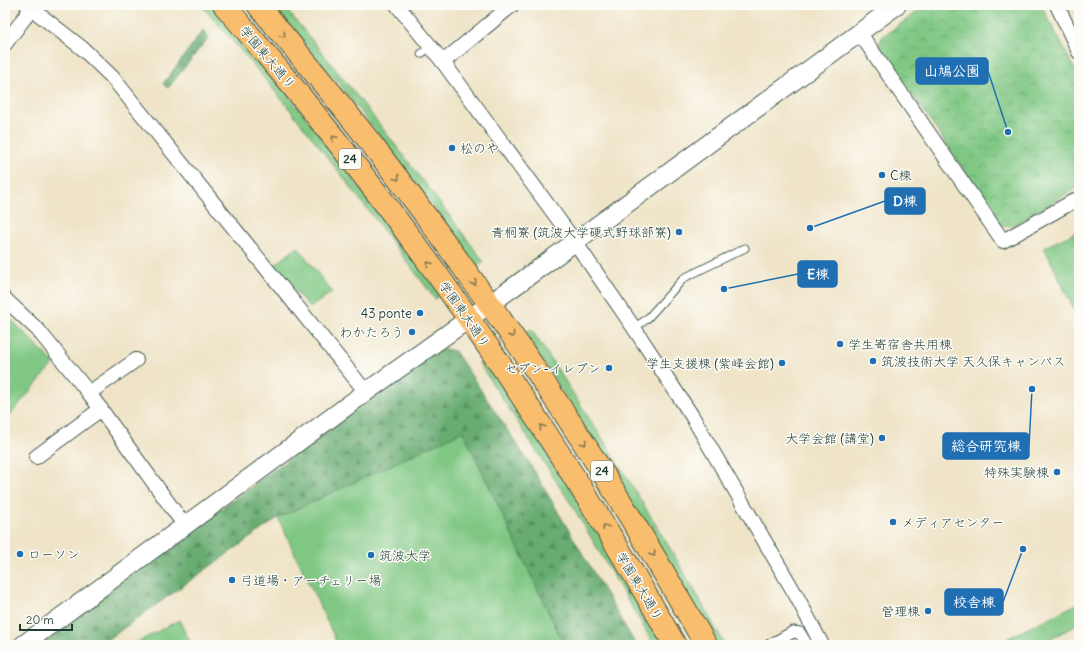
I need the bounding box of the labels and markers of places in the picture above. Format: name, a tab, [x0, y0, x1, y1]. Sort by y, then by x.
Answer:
callout: 山鳩公園	[916, 58, 988, 84]
place label: 松のや	[460, 140, 499, 157]
marker: 松のや	[447, 143, 457, 153]
place label: C棟	[890, 167, 912, 184]
marker: C棟	[877, 170, 887, 180]
callout: D棟	[885, 188, 925, 214]
place label: 青桐寮 (筑波大学硬式野球部寮)	[491, 224, 671, 241]
marker: 青桐寮 (筑波大学硬式野球部寮)	[674, 227, 684, 237]
callout: E棟	[798, 261, 837, 287]
place label: 43 ponte	[361, 305, 412, 322]
marker: 43 ponte	[415, 308, 425, 318]
place label: わかたろう	[339, 324, 404, 341]
marker: わかたろう	[407, 327, 417, 337]
place label: 学生寄宿舎共用棟	[848, 336, 952, 353]
marker: 学生寄宿舎共用棟	[835, 339, 845, 349]
place label: 筑波技術大学 天久保キャンパス	[881, 353, 1066, 370]
place label: 学生支援棟 (紫峰会館)	[646, 355, 774, 372]
marker: 筑波技術大学 天久保キャンパス	[868, 356, 878, 366]
marker: 学生支援棟 (紫峰会館)	[777, 358, 787, 368]
place label: セブン-イレブン	[504, 360, 601, 377]
marker: セブン-イレブン	[604, 363, 614, 373]
place label: 大学会館 (講堂)	[785, 430, 874, 447]
marker: 大学会館 (講堂)	[877, 433, 887, 443]
callout: 総合研究棟	[943, 433, 1029, 459]
place label: 特殊実験棟	[984, 464, 1049, 481]
marker: 特殊実験棟	[1052, 467, 1062, 477]
place label: メディアセンター	[901, 514, 1004, 531]
marker: メディアセンター	[888, 517, 898, 527]
place label: ローソン	[28, 546, 80, 563]
place label: 筑波大学	[379, 547, 431, 564]
marker: ローソン	[15, 549, 25, 559]
marker: 筑波大学	[366, 550, 376, 560]
place label: 弓道場・アーチェリー場	[240, 572, 381, 589]
marker: 弓道場・アーチェリー場	[227, 575, 237, 585]
callout: 校舎棟	[945, 589, 1003, 615]
place label: 管理棟	[881, 603, 920, 620]
marker: 管理棟	[923, 606, 933, 616]

